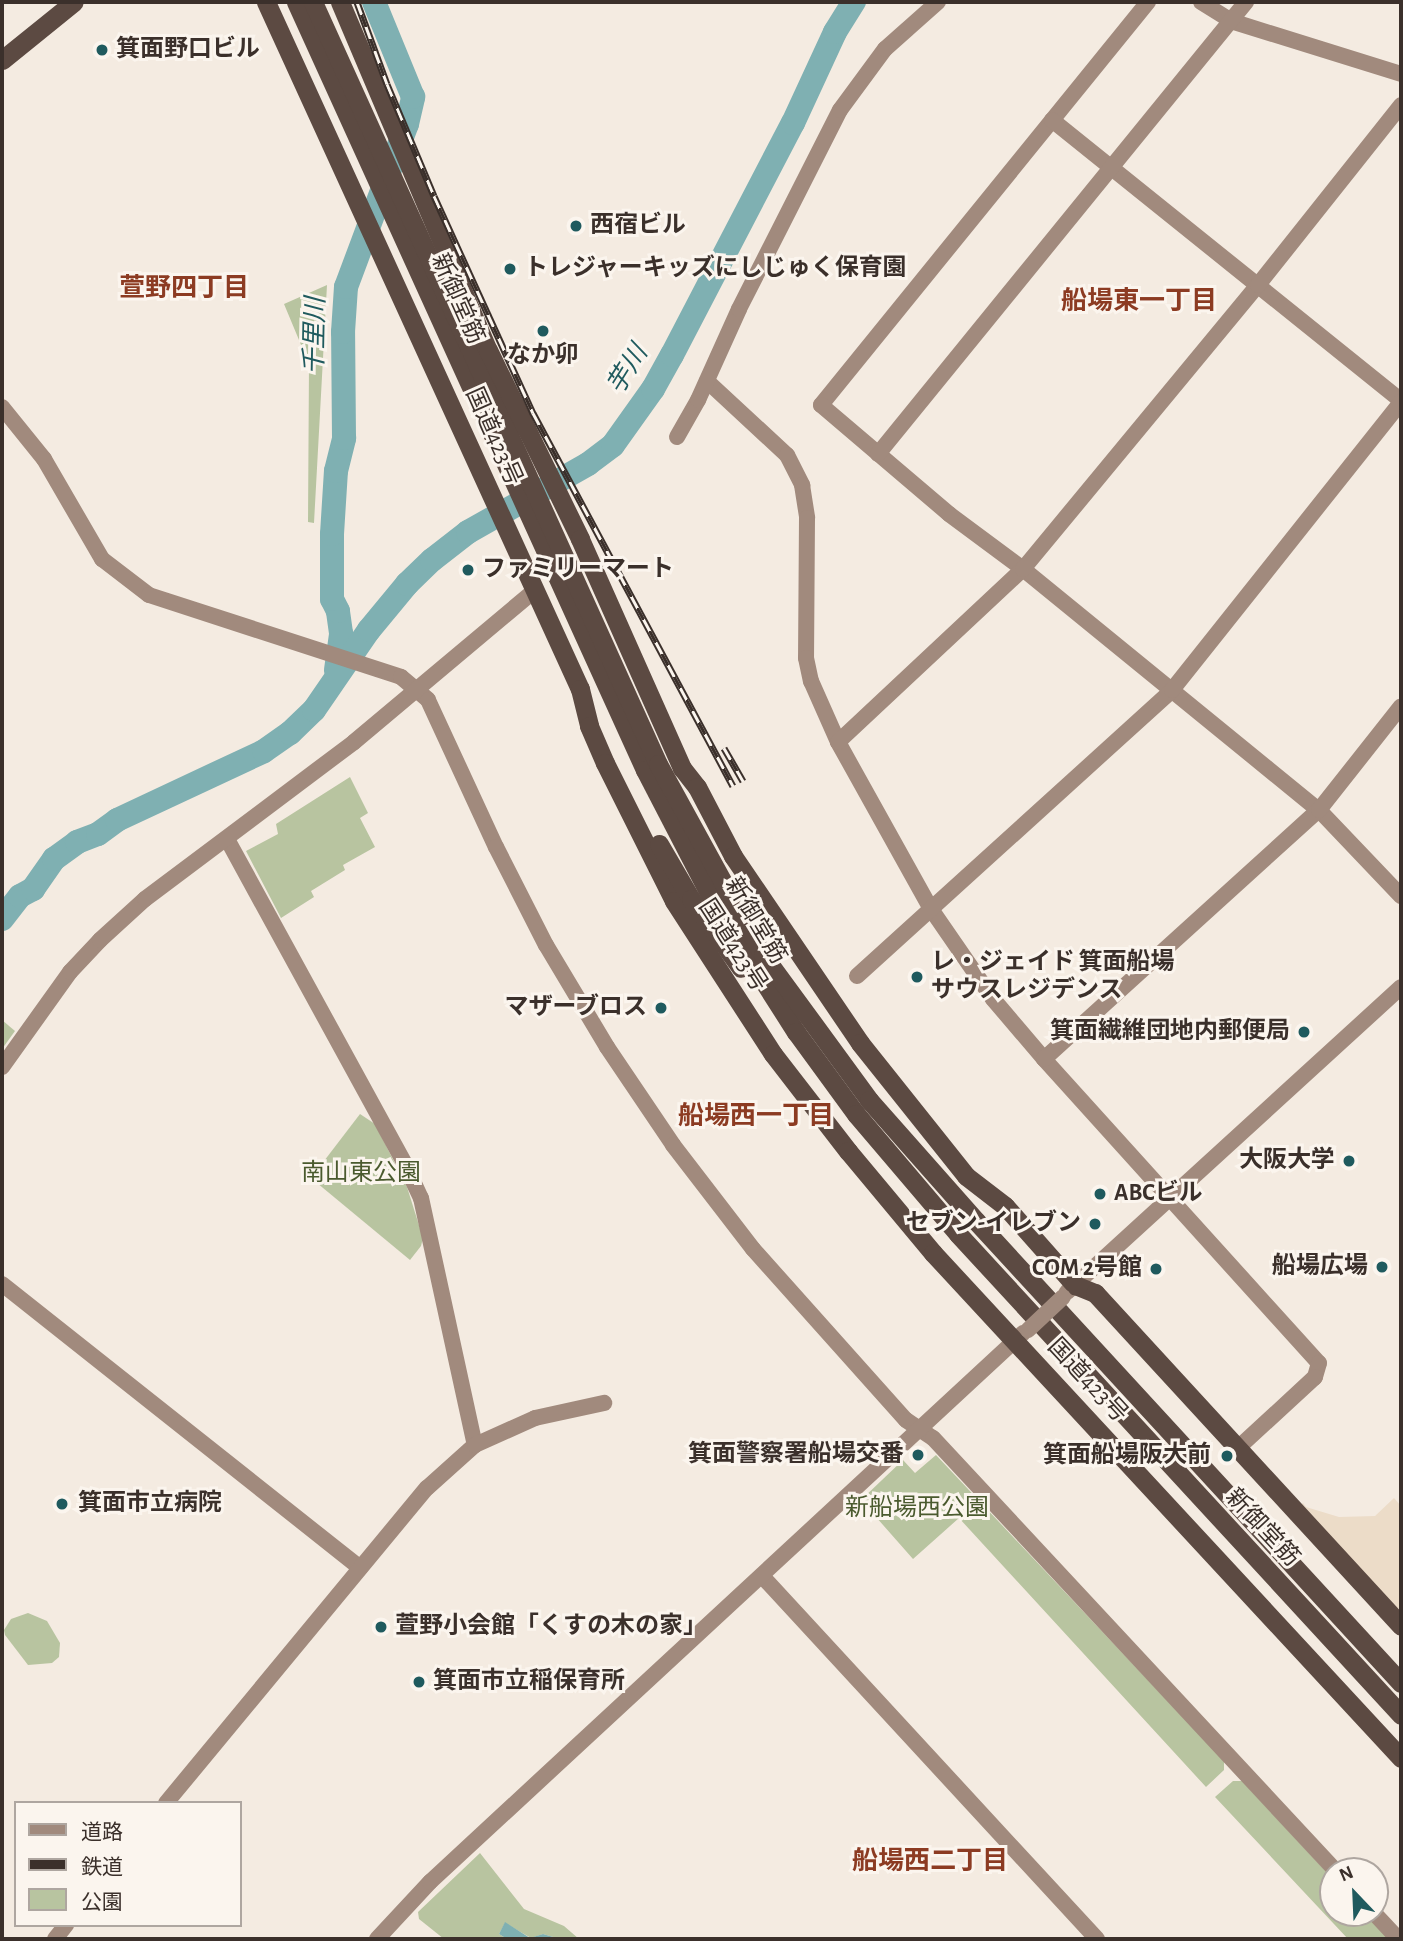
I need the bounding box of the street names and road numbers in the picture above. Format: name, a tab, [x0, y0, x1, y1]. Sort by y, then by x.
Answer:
street label: 新御堂筋	[424, 249, 490, 349]
street label: 国道423号	[459, 383, 527, 491]
street label: 新御堂筋	[718, 872, 792, 970]
street label: 国道423号	[692, 894, 772, 998]
street label: 国道423号	[1041, 1333, 1133, 1429]
street label: 新御堂筋	[1219, 1483, 1305, 1573]

